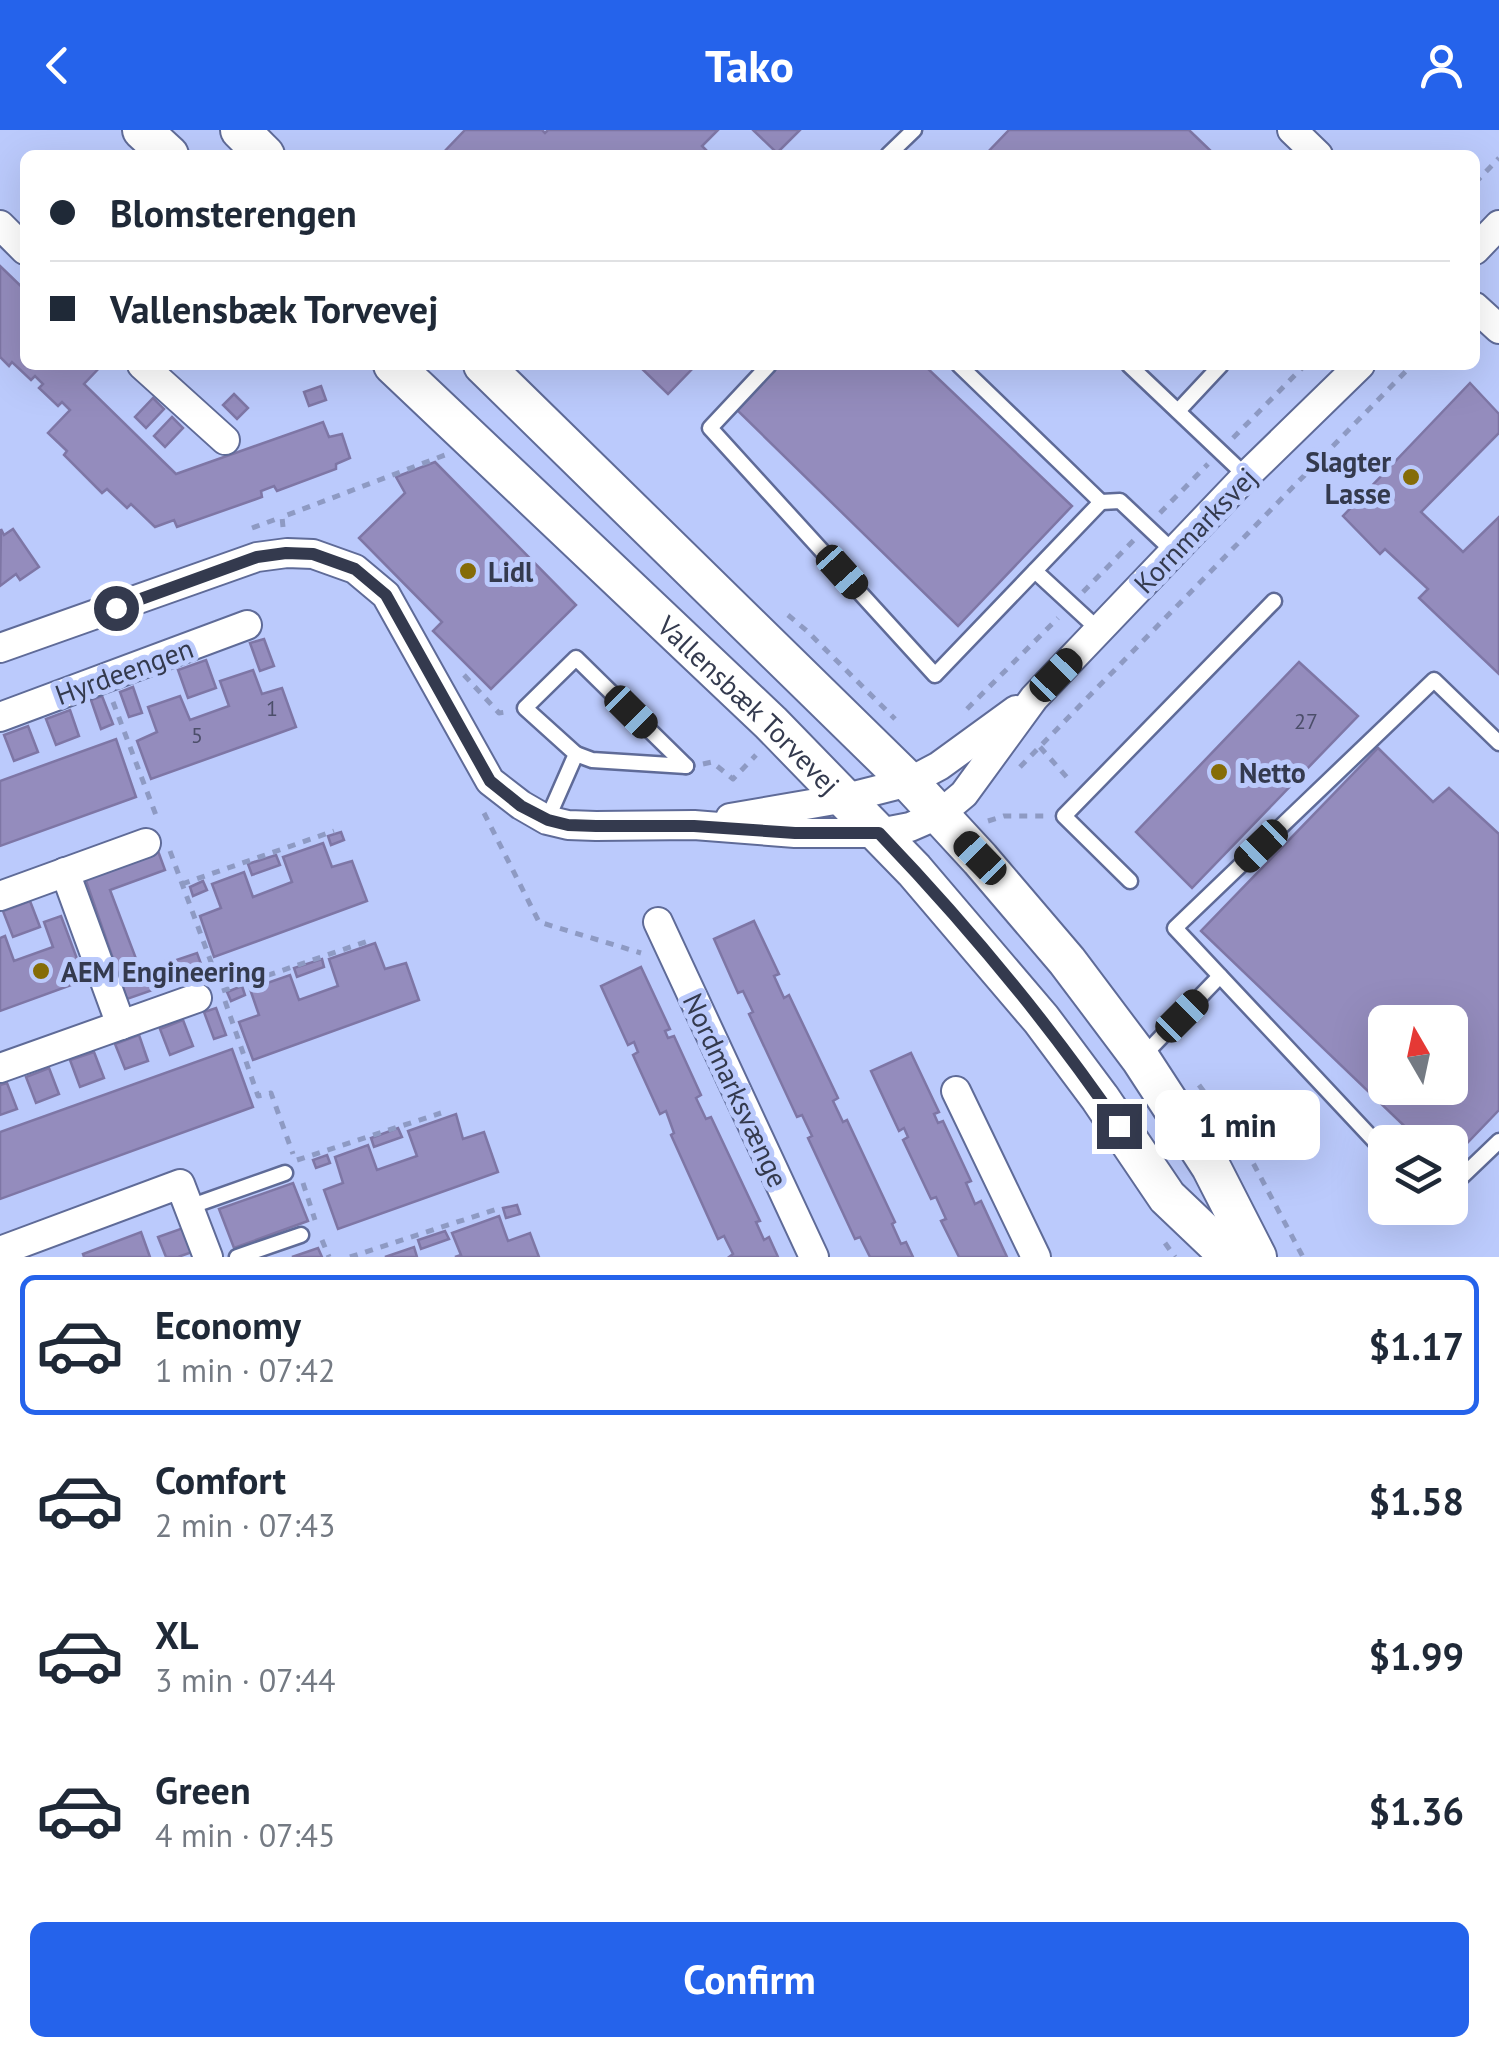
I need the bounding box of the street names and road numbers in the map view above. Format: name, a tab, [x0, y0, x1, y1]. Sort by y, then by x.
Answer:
street label: Kornmarksvej	[1125, 459, 1265, 601]
street label: Vallensbæk Torvevej	[649, 606, 848, 802]
street label: Hyrdeengen	[50, 629, 198, 713]
street label: Nordmarksvænge	[675, 987, 797, 1193]

